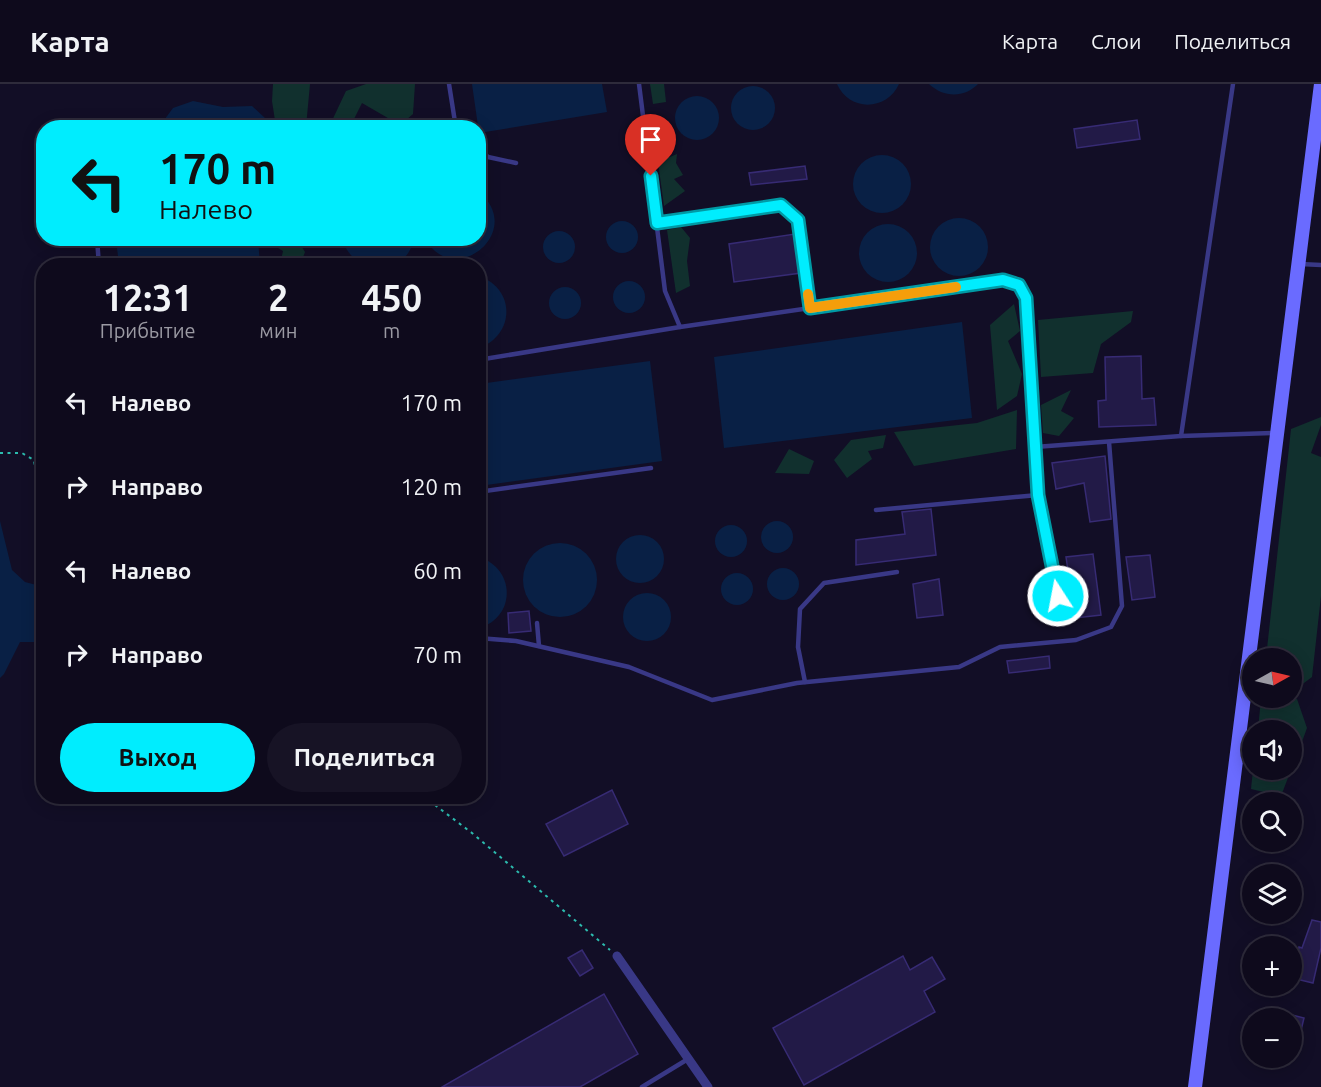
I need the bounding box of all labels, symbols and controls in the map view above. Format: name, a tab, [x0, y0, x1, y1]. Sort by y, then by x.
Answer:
text: Карта	[30, 26, 110, 57]
text: Карта	[1002, 29, 1058, 53]
text: Слои	[1091, 29, 1141, 53]
text: Поделиться	[1174, 29, 1291, 53]
pin	[625, 114, 676, 176]
icon: arrive	[634, 123, 667, 156]
icon: left	[60, 144, 138, 222]
text: 170 m	[159, 145, 276, 192]
text: Налево	[159, 194, 253, 224]
text: 12:31	[103, 277, 193, 318]
text: 2	[268, 277, 289, 318]
text: 450	[361, 277, 422, 318]
text: Прибытие	[100, 319, 196, 342]
text: мин	[259, 319, 297, 342]
text: m	[383, 319, 400, 342]
icon: left	[60, 386, 93, 419]
text: Налево	[111, 390, 191, 415]
text: 170 m	[401, 390, 462, 415]
icon: right	[60, 470, 93, 503]
text: Направо	[111, 474, 203, 499]
text: 120 m	[401, 474, 462, 499]
icon: left	[60, 554, 93, 587]
text: Налево	[111, 558, 191, 583]
text: 60 m	[413, 558, 462, 583]
position arrow	[1026, 564, 1090, 628]
icon: right	[60, 638, 93, 671]
text: Направо	[111, 642, 203, 667]
text: 70 m	[413, 642, 462, 667]
north arrow	[1242, 648, 1302, 708]
map controls	[1242, 648, 1302, 1068]
button: sound	[1242, 720, 1302, 780]
button: Выход	[60, 723, 255, 792]
button: Поделиться	[267, 723, 462, 792]
button: search	[1242, 792, 1302, 852]
button: layers	[1242, 864, 1302, 924]
button: +	[1242, 936, 1302, 996]
button: −	[1242, 1008, 1302, 1068]

